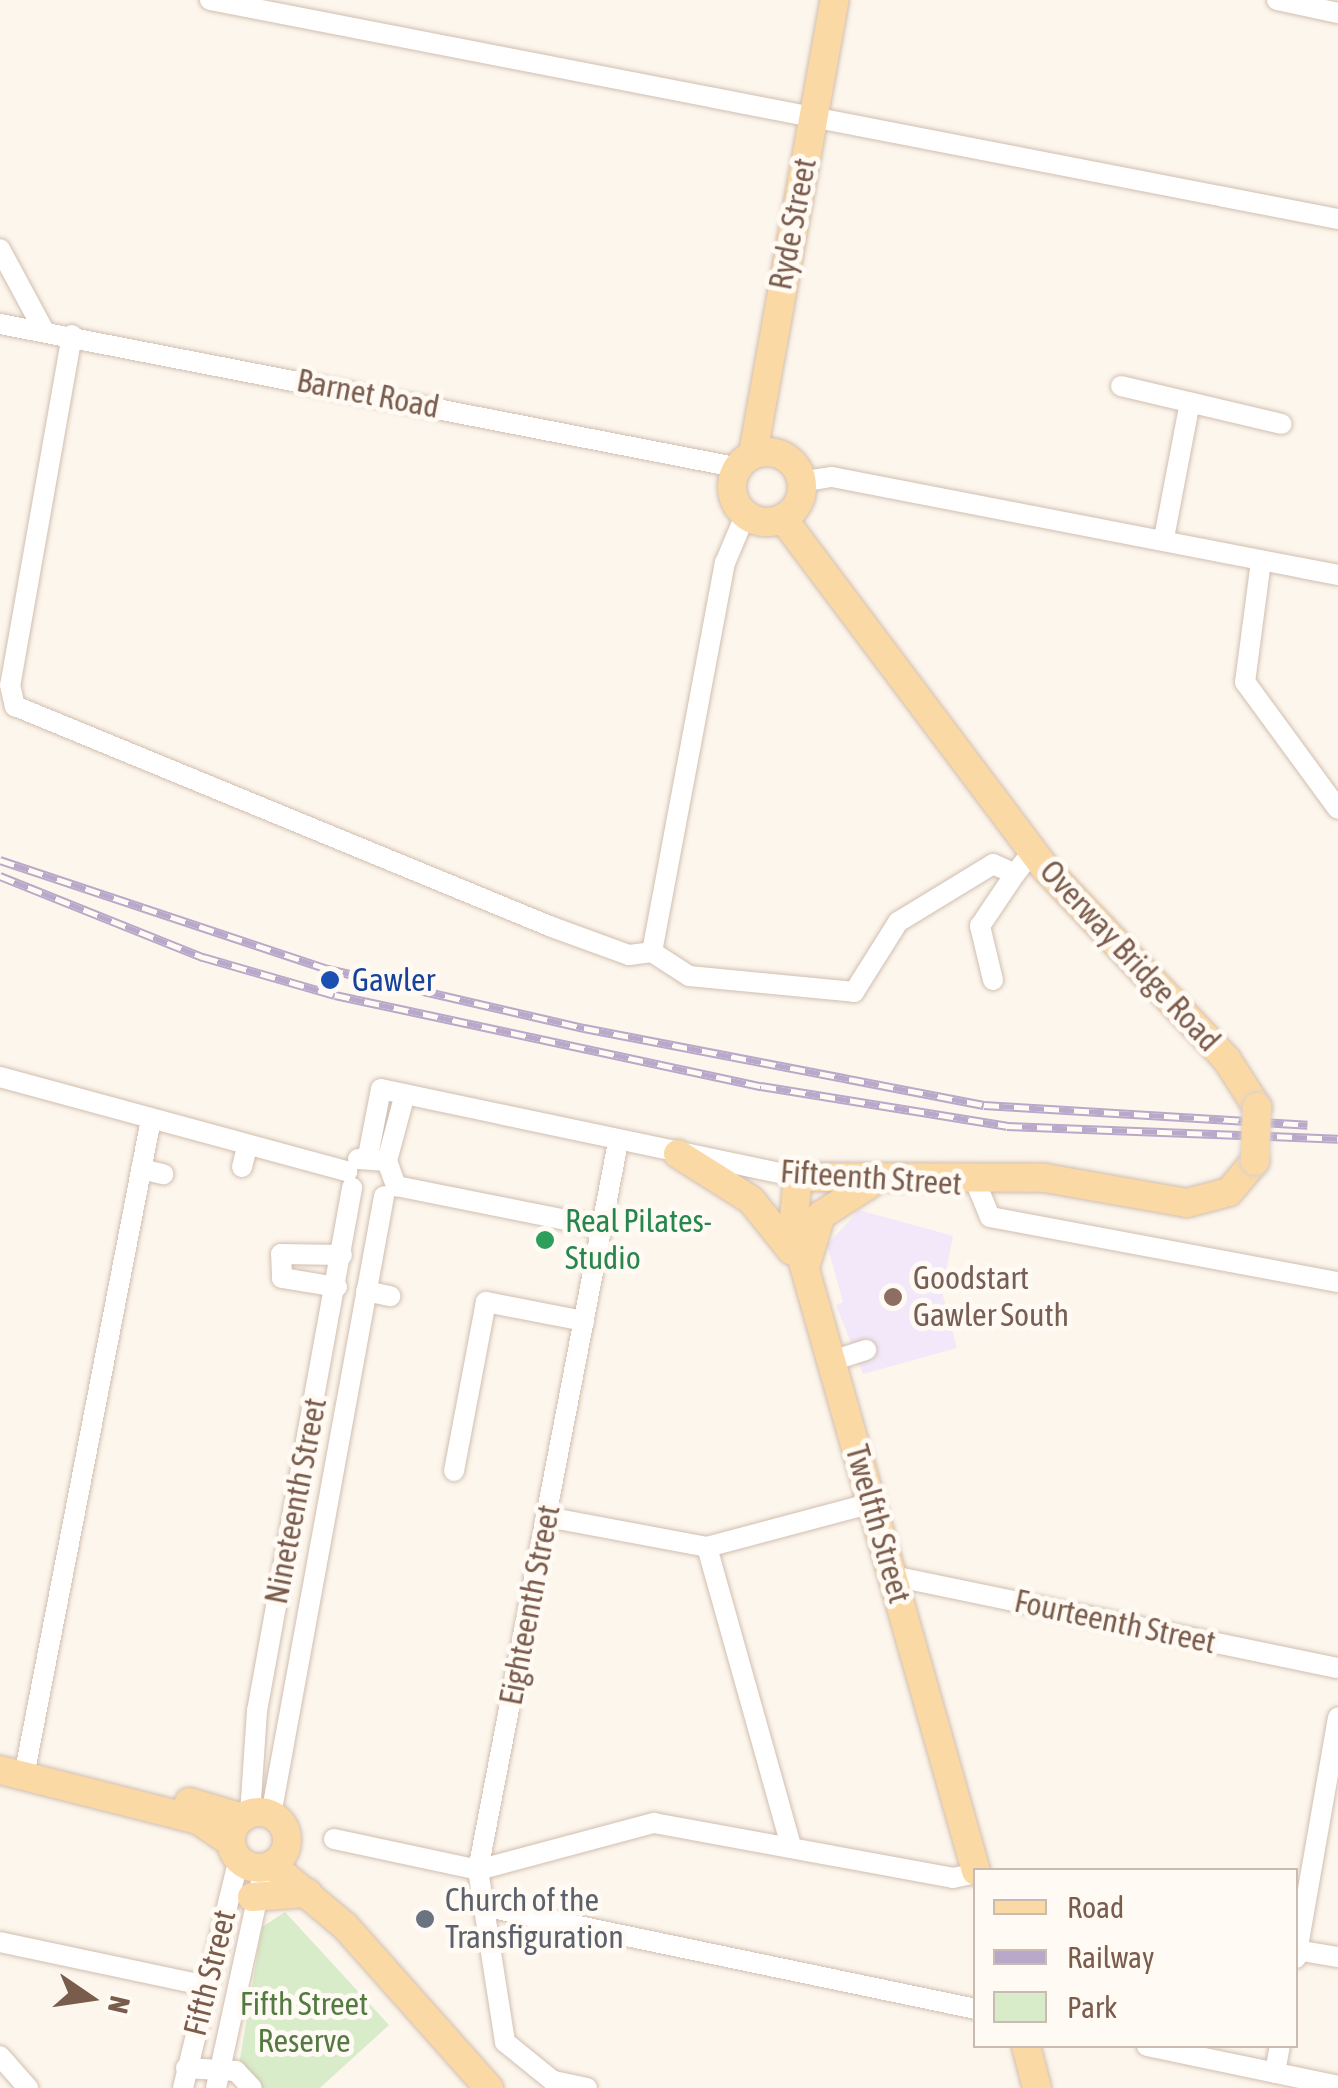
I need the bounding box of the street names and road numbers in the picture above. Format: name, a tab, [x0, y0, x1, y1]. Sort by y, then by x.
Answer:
street label: Ryde Street	[761, 155, 825, 293]
street label: Barnet Road	[294, 361, 442, 427]
street label: Overway Bridge Road	[1032, 853, 1228, 1059]
street label: Fifteenth Street	[779, 1153, 963, 1203]
street label: Nineteenth Street	[257, 1395, 335, 1607]
street label: Twelfth Street	[837, 1440, 919, 1608]
street label: Eighteenth Street	[492, 1502, 568, 1708]
street label: Fourteenth Street	[1011, 1582, 1219, 1662]
street label: Fifth Street	[176, 1906, 244, 2040]

